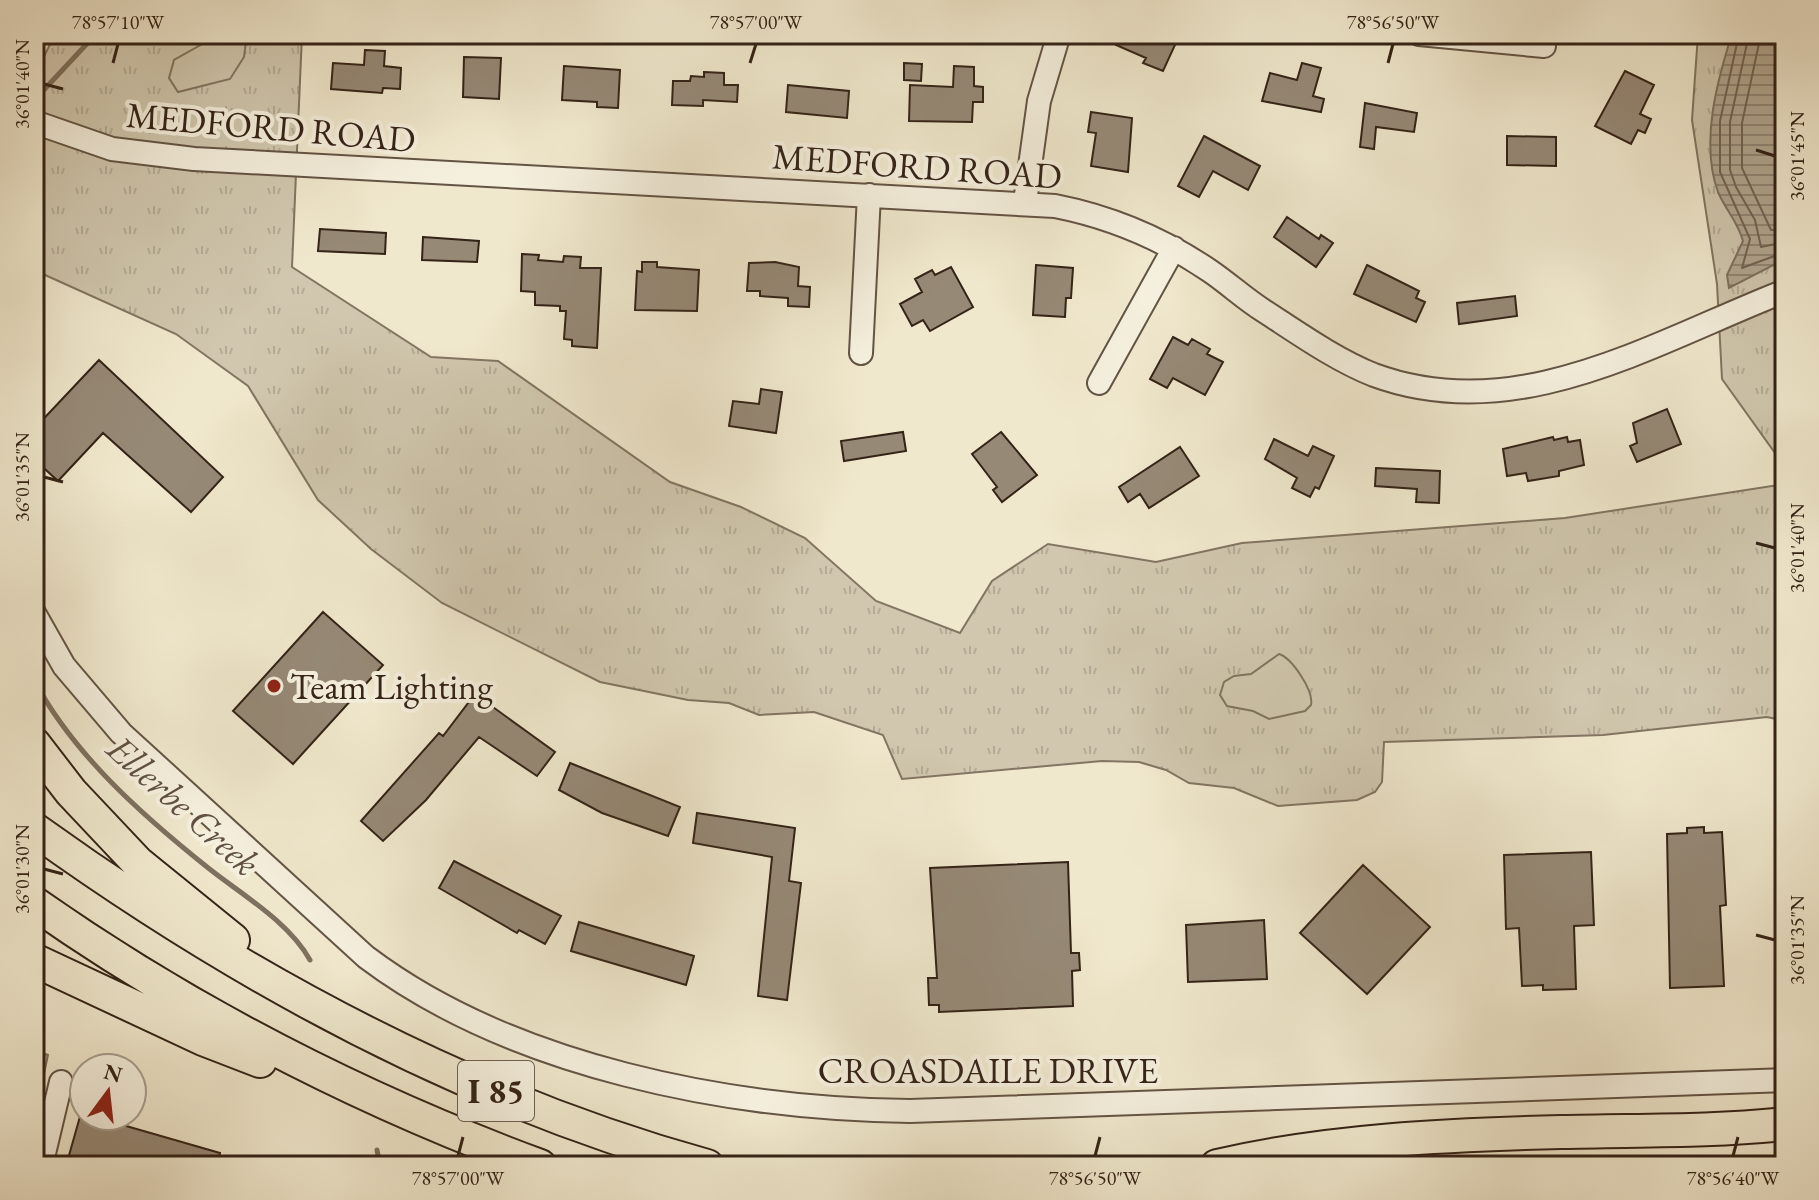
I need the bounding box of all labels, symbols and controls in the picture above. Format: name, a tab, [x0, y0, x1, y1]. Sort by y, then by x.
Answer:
text: 78°57'10"W	[72, 9, 165, 35]
text: 78°57'00"W	[710, 9, 803, 35]
text: 78°56'50"W	[1347, 9, 1440, 35]
text: 36°01'40"N	[9, 39, 35, 129]
street label: MEDFORD ROAD	[125, 91, 417, 163]
text: 36°01'45"N	[1784, 111, 1810, 201]
street label: MEDFORD ROAD	[771, 132, 1063, 200]
text: 36°01'35"N	[9, 432, 35, 522]
text: 36°01'40"N	[1784, 503, 1810, 593]
place label: Team Lighting	[290, 663, 493, 710]
marker: Team Lighting	[265, 677, 283, 695]
water label: Ellerbe Creek	[96, 722, 270, 886]
text: 36°01'30"N	[9, 824, 35, 914]
text: 36°01'35"N	[1784, 895, 1810, 985]
street label: CROASDAILE DRIVE	[818, 1047, 1158, 1094]
north arrow	[68, 1052, 148, 1132]
text: N	[101, 1057, 126, 1090]
road number: I 85	[458, 1061, 534, 1121]
text: 78°57'00"W	[412, 1165, 505, 1191]
text: 78°56'50"W	[1049, 1165, 1142, 1191]
text: 78°56'40"W	[1687, 1165, 1780, 1191]

